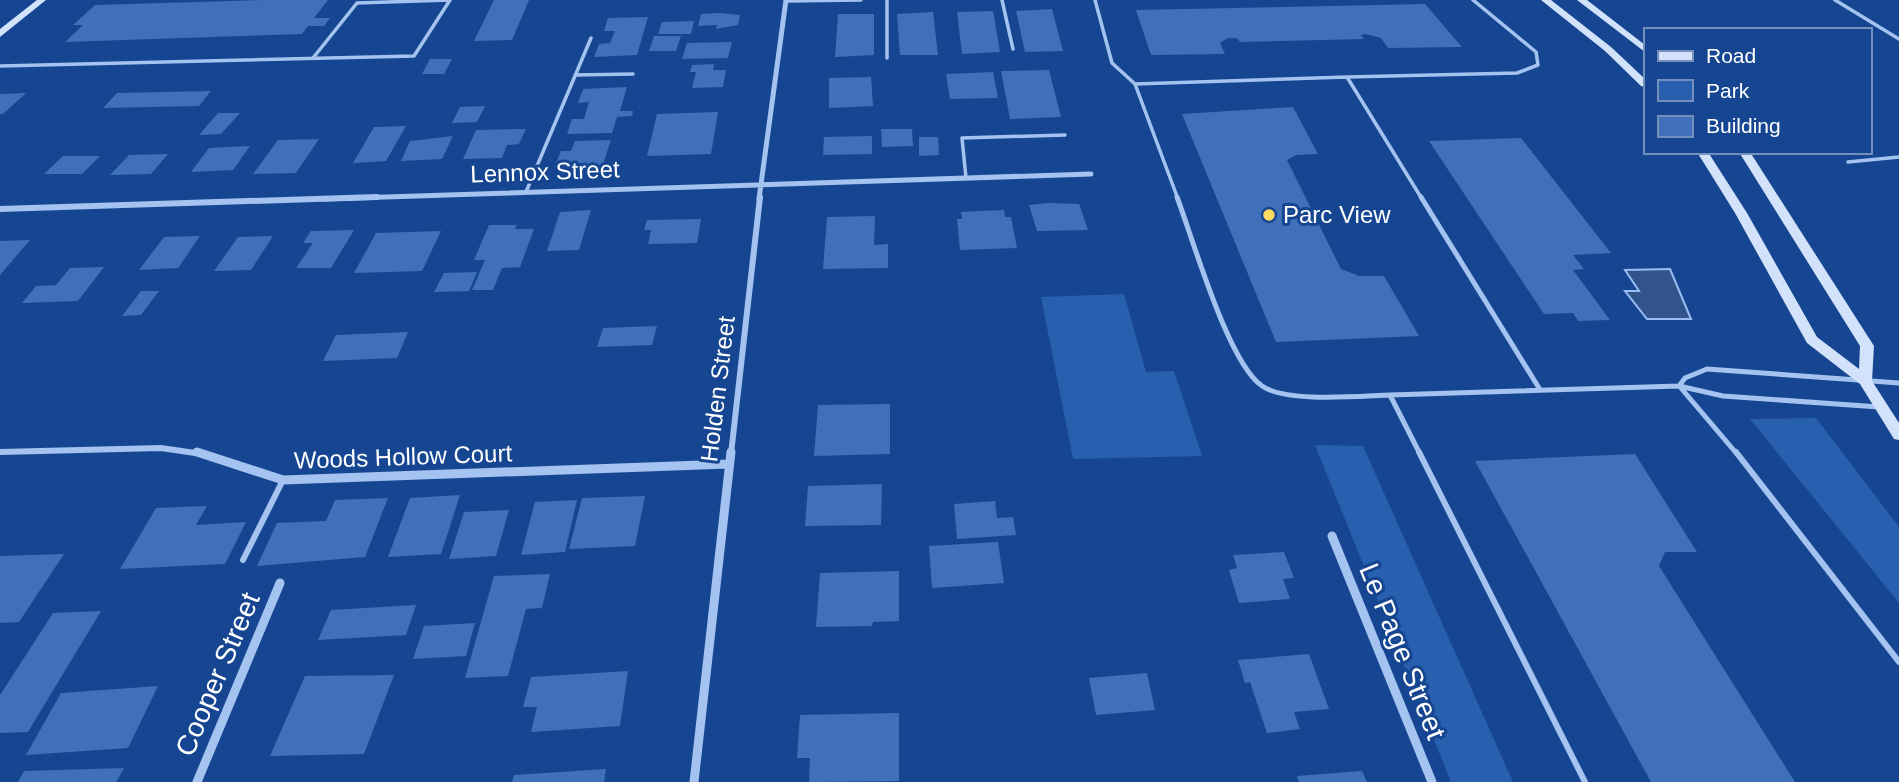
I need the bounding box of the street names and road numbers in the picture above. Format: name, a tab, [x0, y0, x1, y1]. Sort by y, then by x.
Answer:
street label: Lennox Street	[470, 155, 620, 188]
street label: Holden Street	[695, 314, 740, 463]
street label: Woods Hollow Court	[293, 439, 513, 474]
street label: Le Page Street	[1353, 559, 1452, 744]
street label: Cooper Street	[169, 588, 266, 760]

